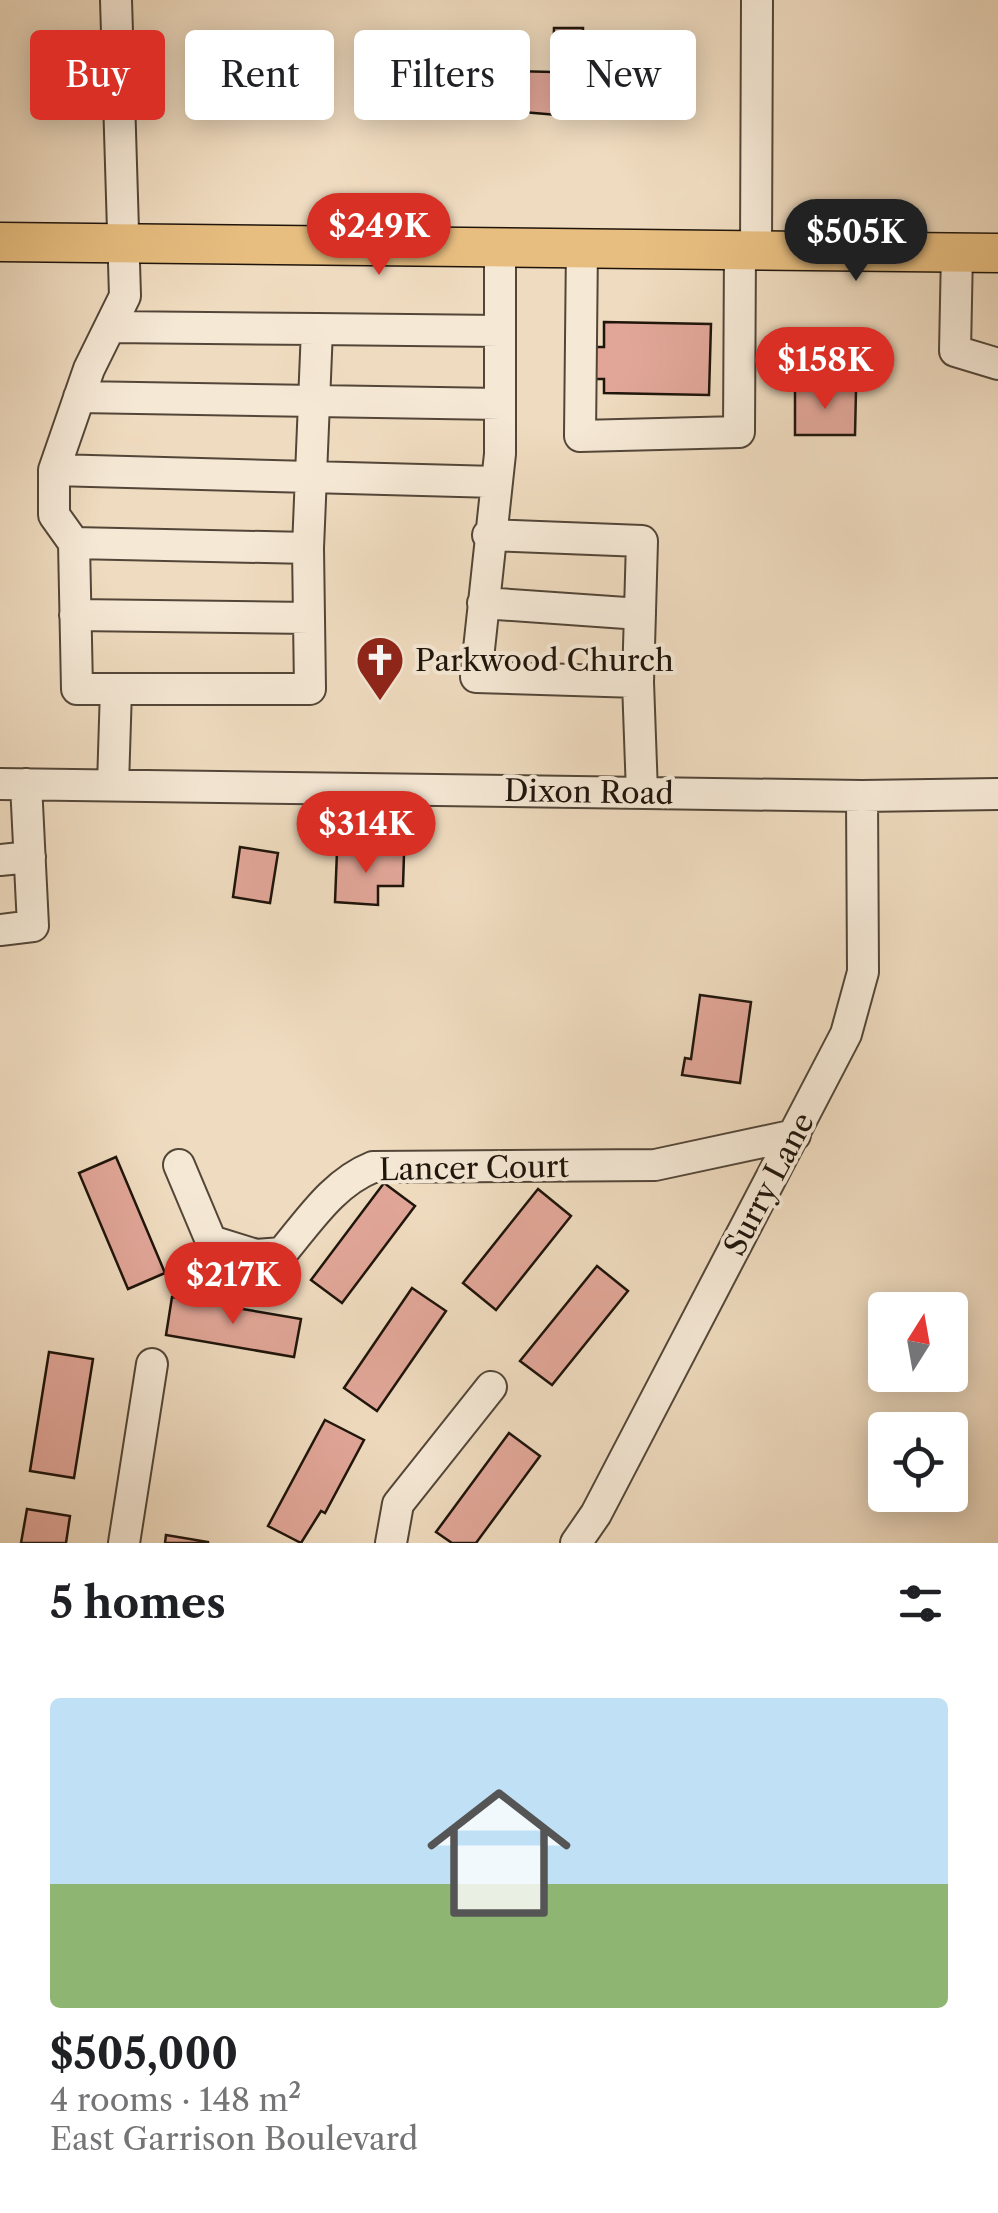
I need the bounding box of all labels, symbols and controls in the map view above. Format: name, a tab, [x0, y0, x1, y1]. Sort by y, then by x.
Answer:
chip: Buy	[30, 30, 165, 120]
chip: Rent	[185, 30, 334, 120]
chip: Filters	[354, 30, 530, 120]
chip: New	[550, 30, 696, 120]
pin: $249K	[309, 193, 449, 278]
pin: $505K	[786, 199, 926, 284]
text: $249K	[329, 206, 429, 245]
text: $505K	[806, 212, 906, 251]
pin: $158K	[755, 327, 895, 412]
text: $158K	[777, 340, 873, 379]
church icon: Parkwood Church	[354, 634, 406, 702]
place label: Parkwood Church	[415, 642, 674, 679]
street label: Dixon Road	[504, 772, 674, 812]
pin: $314K	[296, 791, 436, 876]
text: $314K	[319, 804, 413, 843]
street label: Surry Lane	[716, 1106, 822, 1262]
street label: Lancer Court	[379, 1148, 570, 1188]
pin: $217K	[163, 1242, 303, 1327]
text: $217K	[186, 1255, 280, 1294]
north arrow	[868, 1292, 968, 1392]
map controls	[868, 1292, 968, 1512]
button: locate	[868, 1412, 968, 1512]
icon: filters	[893, 1576, 948, 1631]
text: 5 homes	[50, 1577, 226, 1629]
icon: home	[409, 1763, 589, 1943]
text: $505,000	[50, 2028, 238, 2080]
text: 4 rooms · 148 m²	[50, 2080, 301, 2119]
text: East Garrison Boulevard	[50, 2119, 418, 2158]

